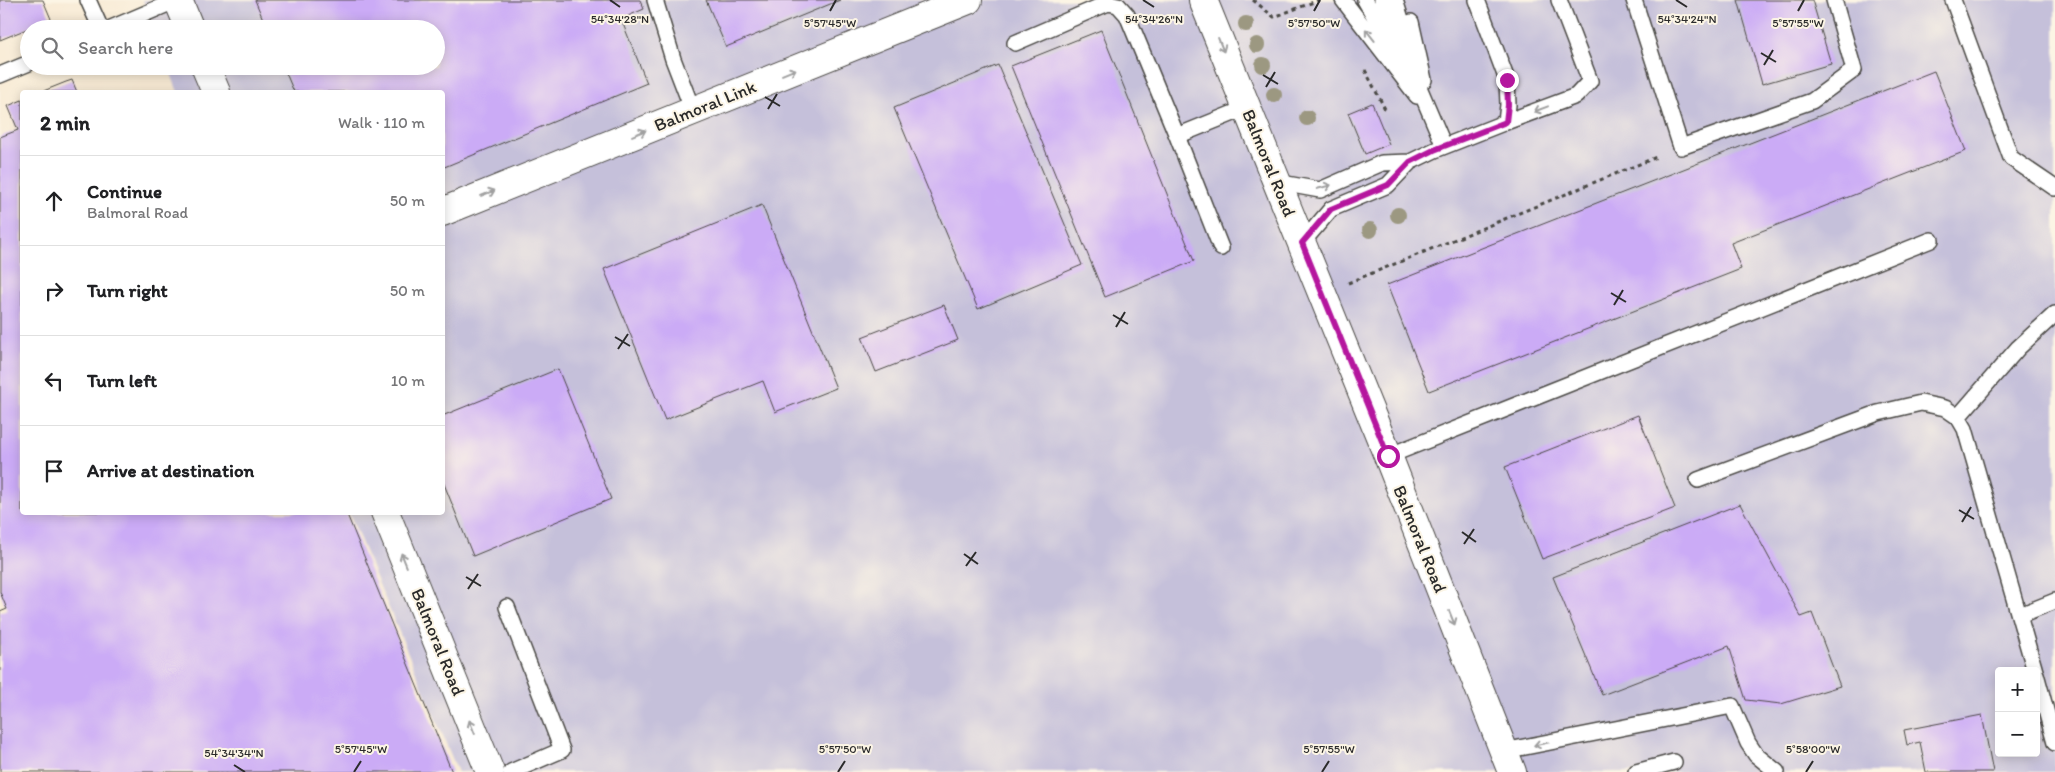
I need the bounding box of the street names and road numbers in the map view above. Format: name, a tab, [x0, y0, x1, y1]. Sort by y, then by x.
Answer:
street label: Balmoral Link	[651, 75, 760, 136]
street label: Balmoral Road	[1237, 106, 1301, 220]
street label: Balmoral Road	[1388, 482, 1452, 596]
street label: Balmoral Road	[406, 585, 470, 699]

